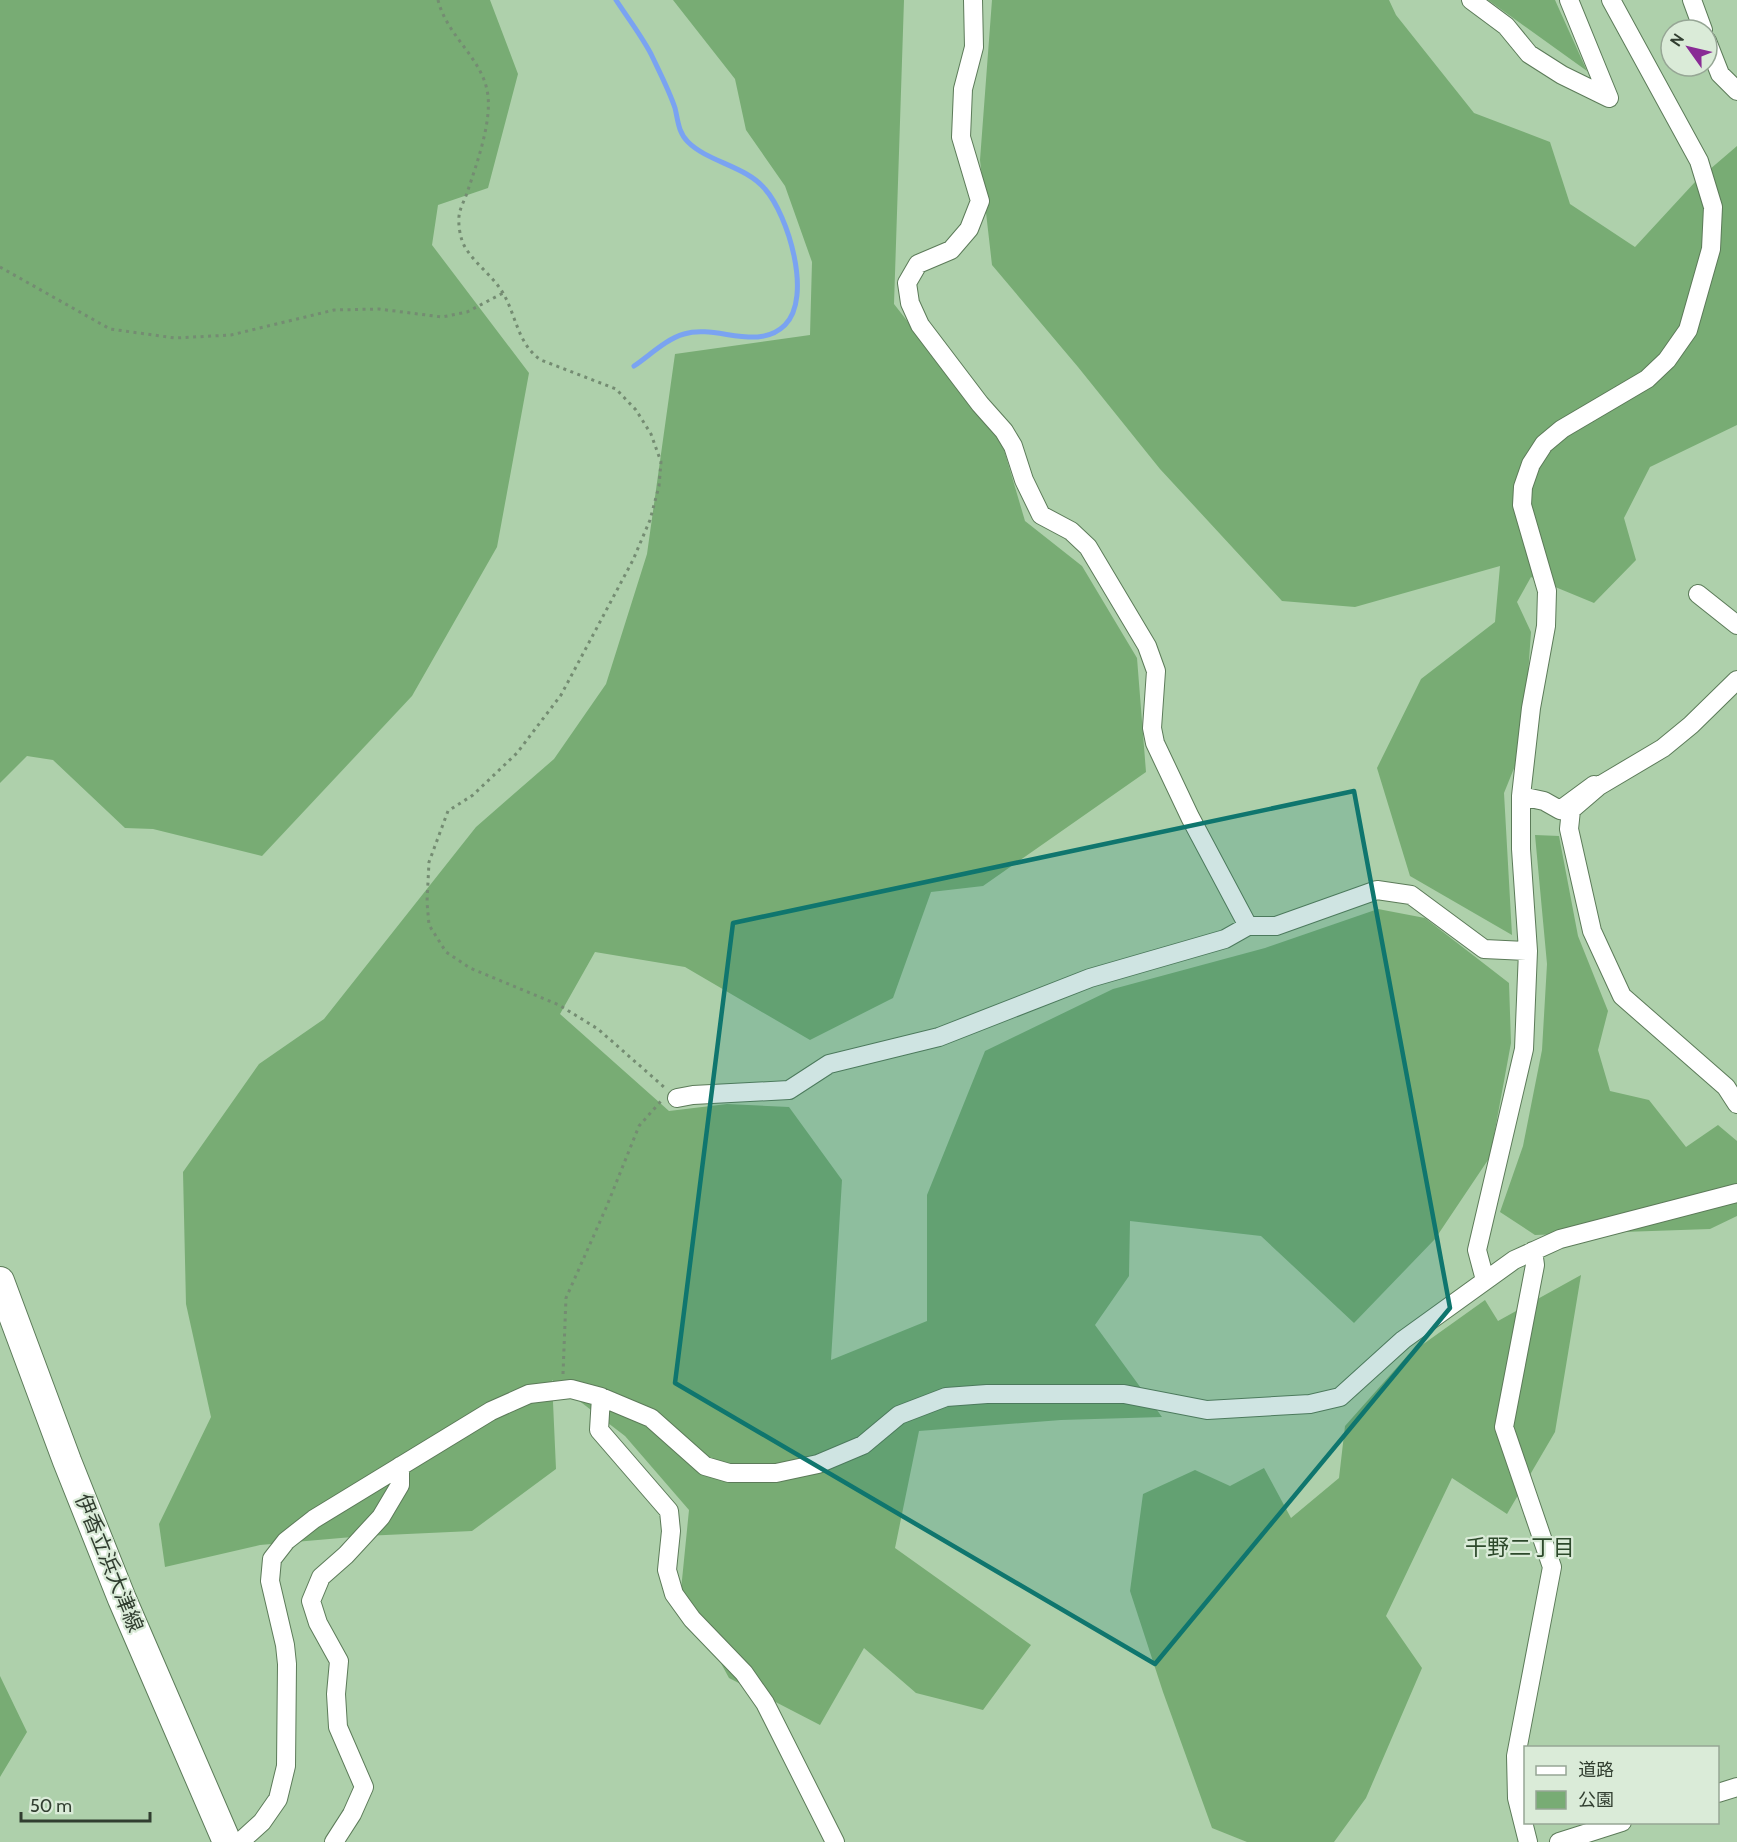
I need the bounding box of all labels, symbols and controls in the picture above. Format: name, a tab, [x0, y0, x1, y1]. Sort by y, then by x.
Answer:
north arrow	[1659, 18, 1719, 78]
text: N	[1666, 30, 1688, 50]
street label: 伊香立浜大津線	[70, 1490, 149, 1636]
district label: 千野二丁目	[1465, 1534, 1575, 1561]
legend	[1524, 1746, 1719, 1824]
text: 道路	[1578, 1759, 1614, 1781]
scale bar	[21, 1785, 150, 1823]
text: 公園	[1578, 1789, 1614, 1811]
text: 50 m	[30, 1795, 72, 1817]

